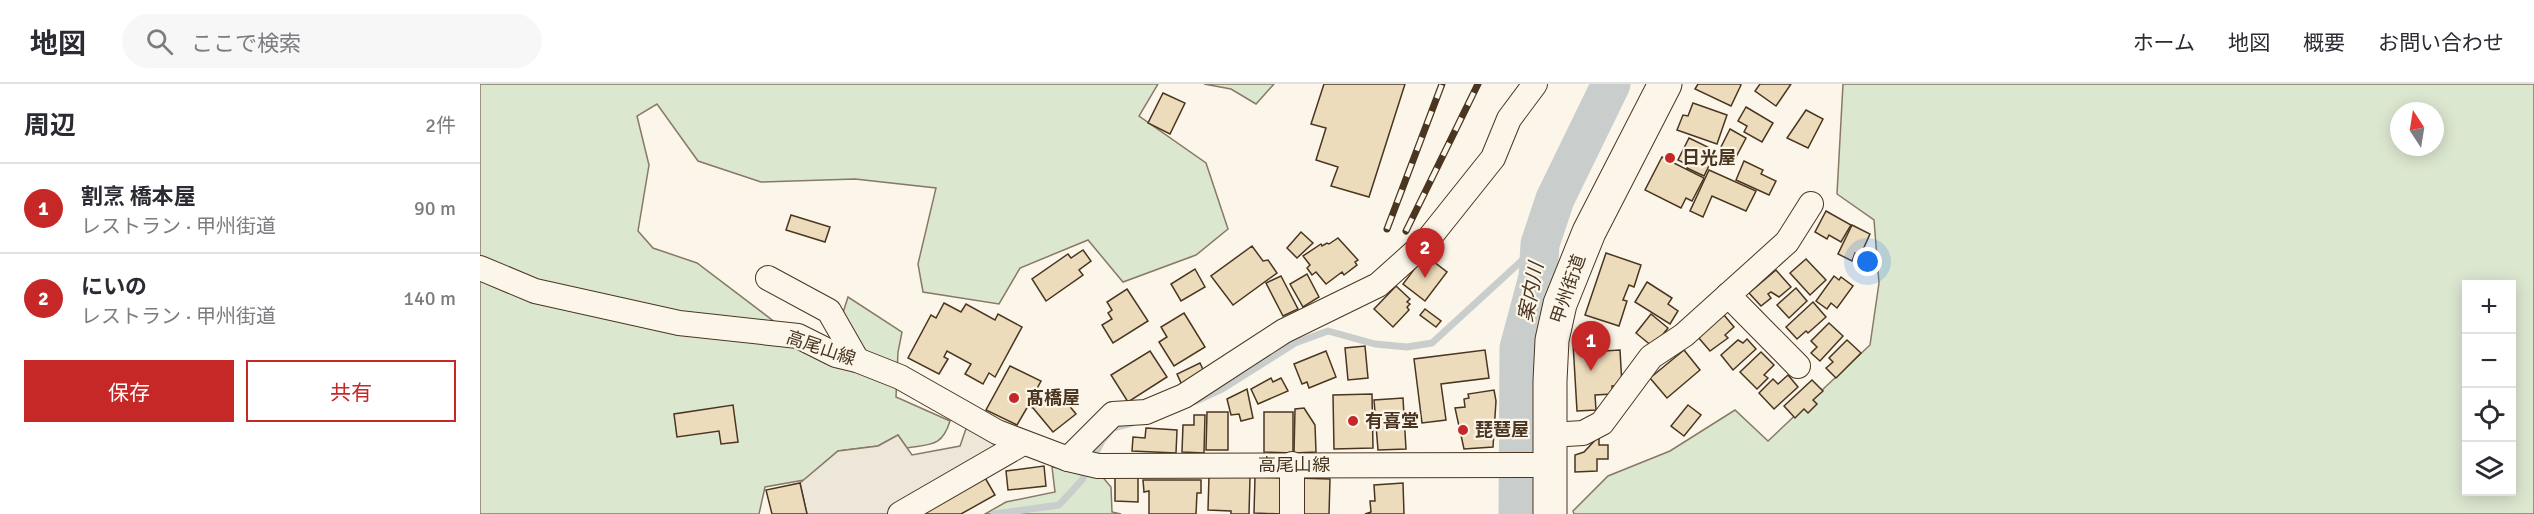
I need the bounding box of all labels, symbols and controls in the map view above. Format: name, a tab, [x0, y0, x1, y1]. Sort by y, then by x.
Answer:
search box	[122, 14, 542, 68]
icon: search	[143, 25, 176, 58]
text: 地図	[30, 27, 86, 61]
text: ここで検索	[191, 30, 301, 57]
text: ホーム	[2133, 30, 2195, 56]
text: 地図	[2228, 30, 2270, 56]
text: 概要	[2303, 30, 2345, 56]
text: お問い合わせ	[2378, 30, 2504, 56]
north arrow	[2390, 102, 2444, 156]
text: 周辺	[24, 110, 76, 142]
text: 2件	[425, 113, 456, 138]
place label: 日光屋	[1682, 147, 1736, 169]
marker: 日光屋	[1663, 151, 1677, 165]
text: 割烹 橋本屋	[81, 183, 196, 210]
text: 1	[38, 196, 49, 221]
text: 90 m	[414, 196, 456, 221]
text: レストラン · 甲州街道	[81, 214, 276, 239]
pin: 2	[1406, 228, 1444, 278]
your location	[1853, 247, 1882, 276]
street label: 甲州街道	[1546, 251, 1590, 327]
water label: 案内川	[1513, 258, 1549, 324]
text: にいの	[81, 273, 147, 300]
map controls	[2462, 280, 2516, 496]
button: +	[2462, 280, 2516, 334]
text: 2	[38, 286, 49, 311]
text: 140 m	[403, 286, 456, 311]
text: レストラン · 甲州街道	[81, 304, 276, 329]
pin: 1	[1572, 322, 1610, 371]
street label: 高尾山線	[783, 326, 859, 370]
button: −	[2462, 334, 2516, 388]
button: 保存	[24, 360, 234, 422]
button: 共有	[246, 360, 456, 422]
place label: 髙橋屋	[1026, 387, 1080, 409]
button: locate	[2462, 388, 2516, 442]
marker: 髙橋屋	[1007, 391, 1021, 405]
place label: 有喜堂	[1365, 410, 1419, 432]
marker: 有喜堂	[1346, 414, 1360, 428]
place label: 琵琶屋	[1475, 419, 1529, 441]
marker: 琵琶屋	[1456, 423, 1470, 437]
button: layers	[2462, 442, 2516, 496]
street label: 高尾山線	[1258, 454, 1330, 476]

